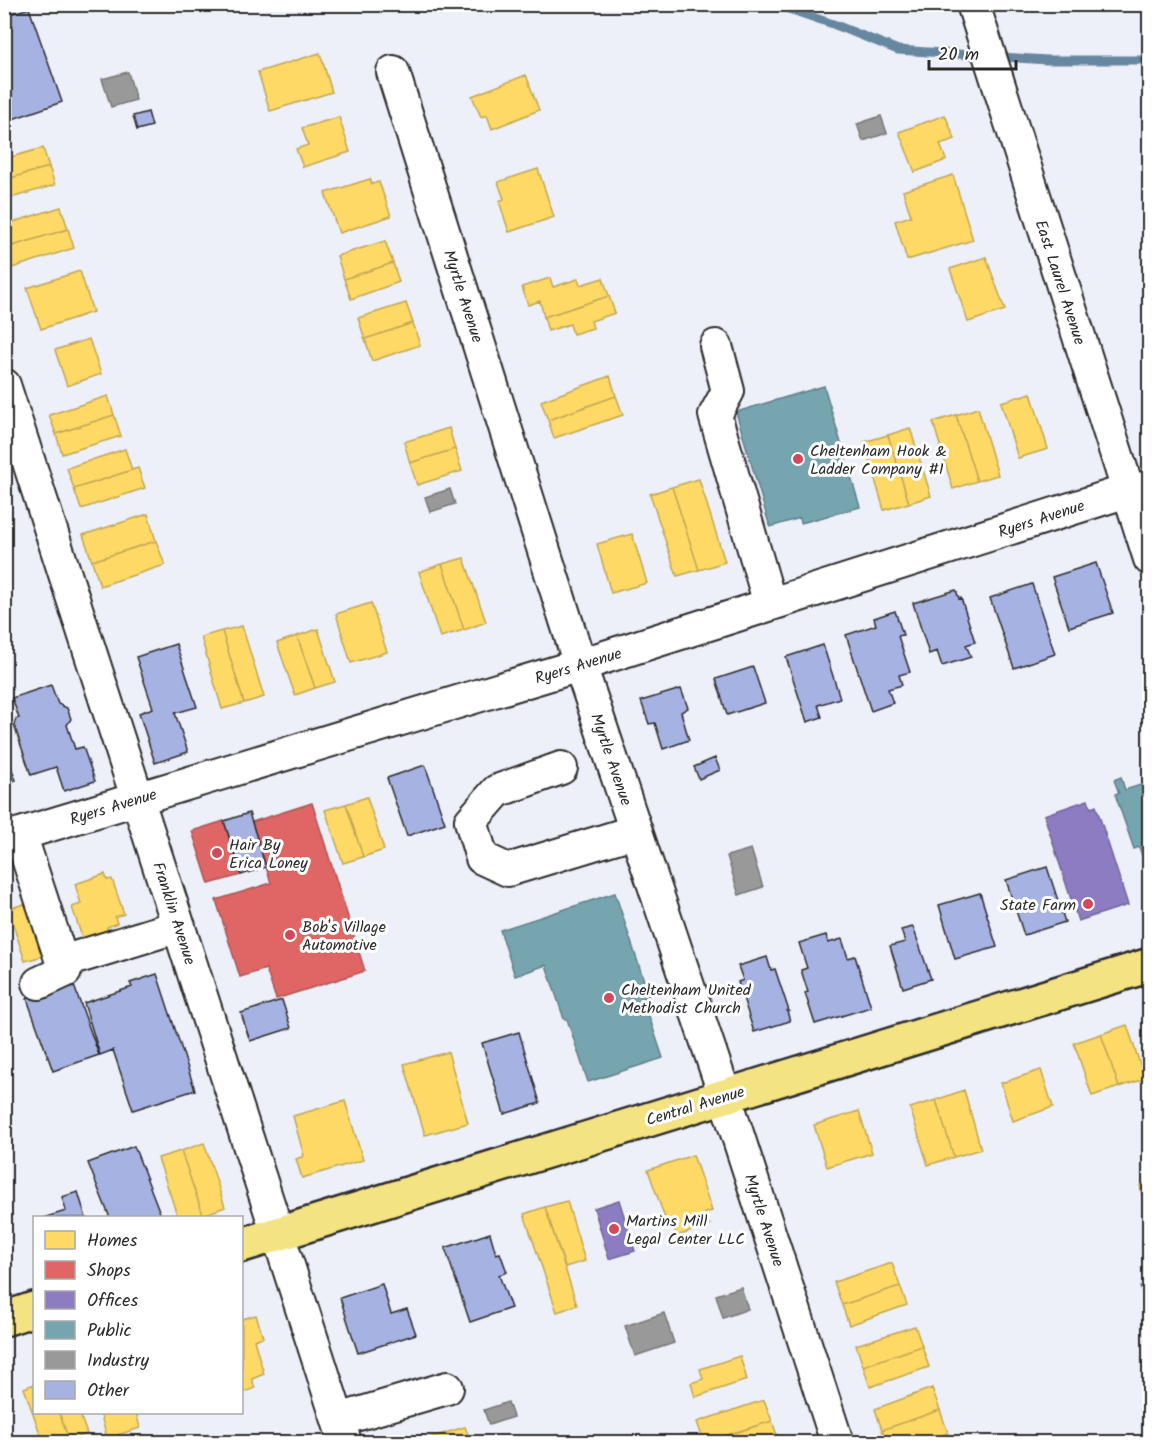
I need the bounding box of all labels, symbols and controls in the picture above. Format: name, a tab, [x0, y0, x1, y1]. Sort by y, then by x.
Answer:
scale bar	[929, 33, 1016, 71]
text: 20 m	[938, 41, 979, 70]
street label: East Laurel Avenue	[1028, 217, 1092, 348]
street label: Myrtle Avenue	[436, 247, 489, 346]
place label: Cheltenham Hook & Ladder Company #1	[810, 439, 947, 482]
marker: Cheltenham Hook & Ladder Company #1	[791, 452, 805, 466]
street label: Ryers Avenue	[995, 494, 1088, 545]
street label: Ryers Avenue	[532, 641, 625, 691]
street label: Myrtle Avenue	[583, 710, 638, 809]
street label: Ryers Avenue	[67, 782, 160, 832]
place label: Hair By Erica Loney	[229, 833, 308, 876]
marker: Hair By Erica Loney	[210, 846, 224, 860]
street label: Franklin Avenue	[145, 859, 202, 968]
place label: State Farm	[1000, 893, 1076, 918]
marker: State Farm	[1081, 897, 1095, 911]
place label: Bob's Village Automotive	[302, 915, 386, 958]
marker: Bob's Village Automotive	[283, 928, 297, 942]
place label: Cheltenham United Methodist Church	[621, 978, 752, 1021]
marker: Cheltenham United Methodist Church	[602, 991, 616, 1005]
street label: Central Avenue	[643, 1080, 748, 1133]
street label: Myrtle Avenue	[737, 1171, 790, 1270]
place label: Martins Mill Legal Center LLC	[626, 1209, 745, 1252]
legend	[33, 1216, 243, 1414]
marker: Martins Mill Legal Center LLC	[607, 1222, 621, 1236]
text: Homes	[87, 1227, 138, 1256]
text: Shops	[87, 1257, 131, 1286]
text: Offices	[87, 1287, 138, 1316]
text: Public	[87, 1317, 132, 1346]
text: Industry	[87, 1347, 149, 1376]
text: Other	[87, 1377, 130, 1406]

